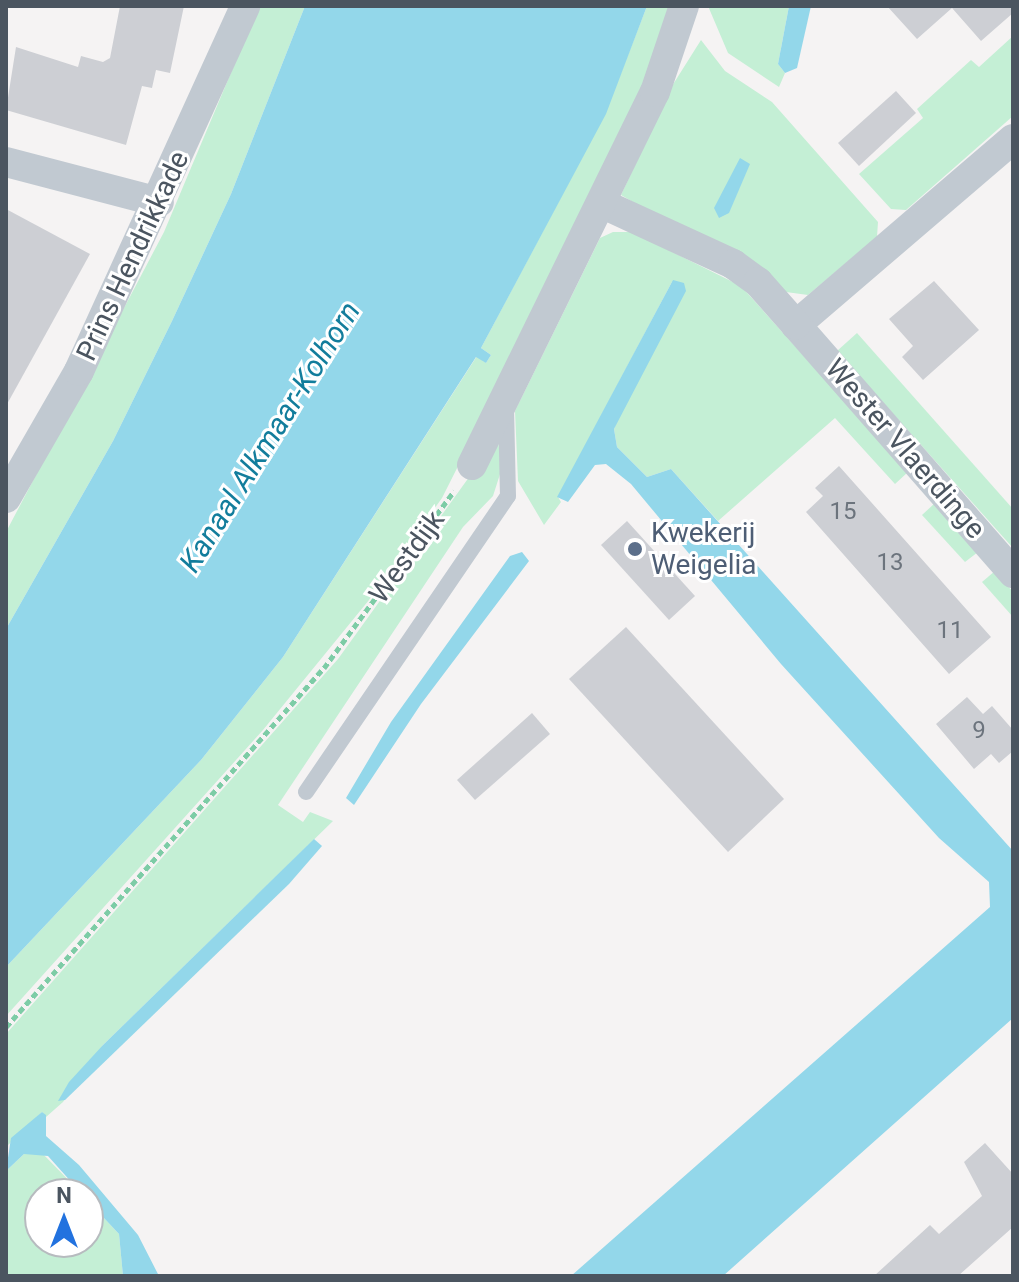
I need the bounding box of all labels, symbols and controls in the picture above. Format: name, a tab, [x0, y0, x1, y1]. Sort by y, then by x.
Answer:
street label: Prins Hendrikkade	[70, 146, 196, 366]
water label: Kanaal Alkmaar-Kolhorn	[172, 295, 368, 579]
street label: Wester Vlaerdinge	[818, 352, 992, 546]
house number: 15	[830, 498, 856, 526]
street label: Westdijk	[362, 504, 452, 610]
place label: Kwekerij Weigelia	[651, 516, 756, 582]
marker: Kwekerij Weigelia	[626, 540, 644, 558]
house number: 13	[877, 549, 903, 577]
house number: 11	[937, 617, 963, 645]
house number: 9	[972, 717, 986, 745]
north arrow	[24, 1178, 104, 1258]
text: N	[56, 1183, 72, 1208]

